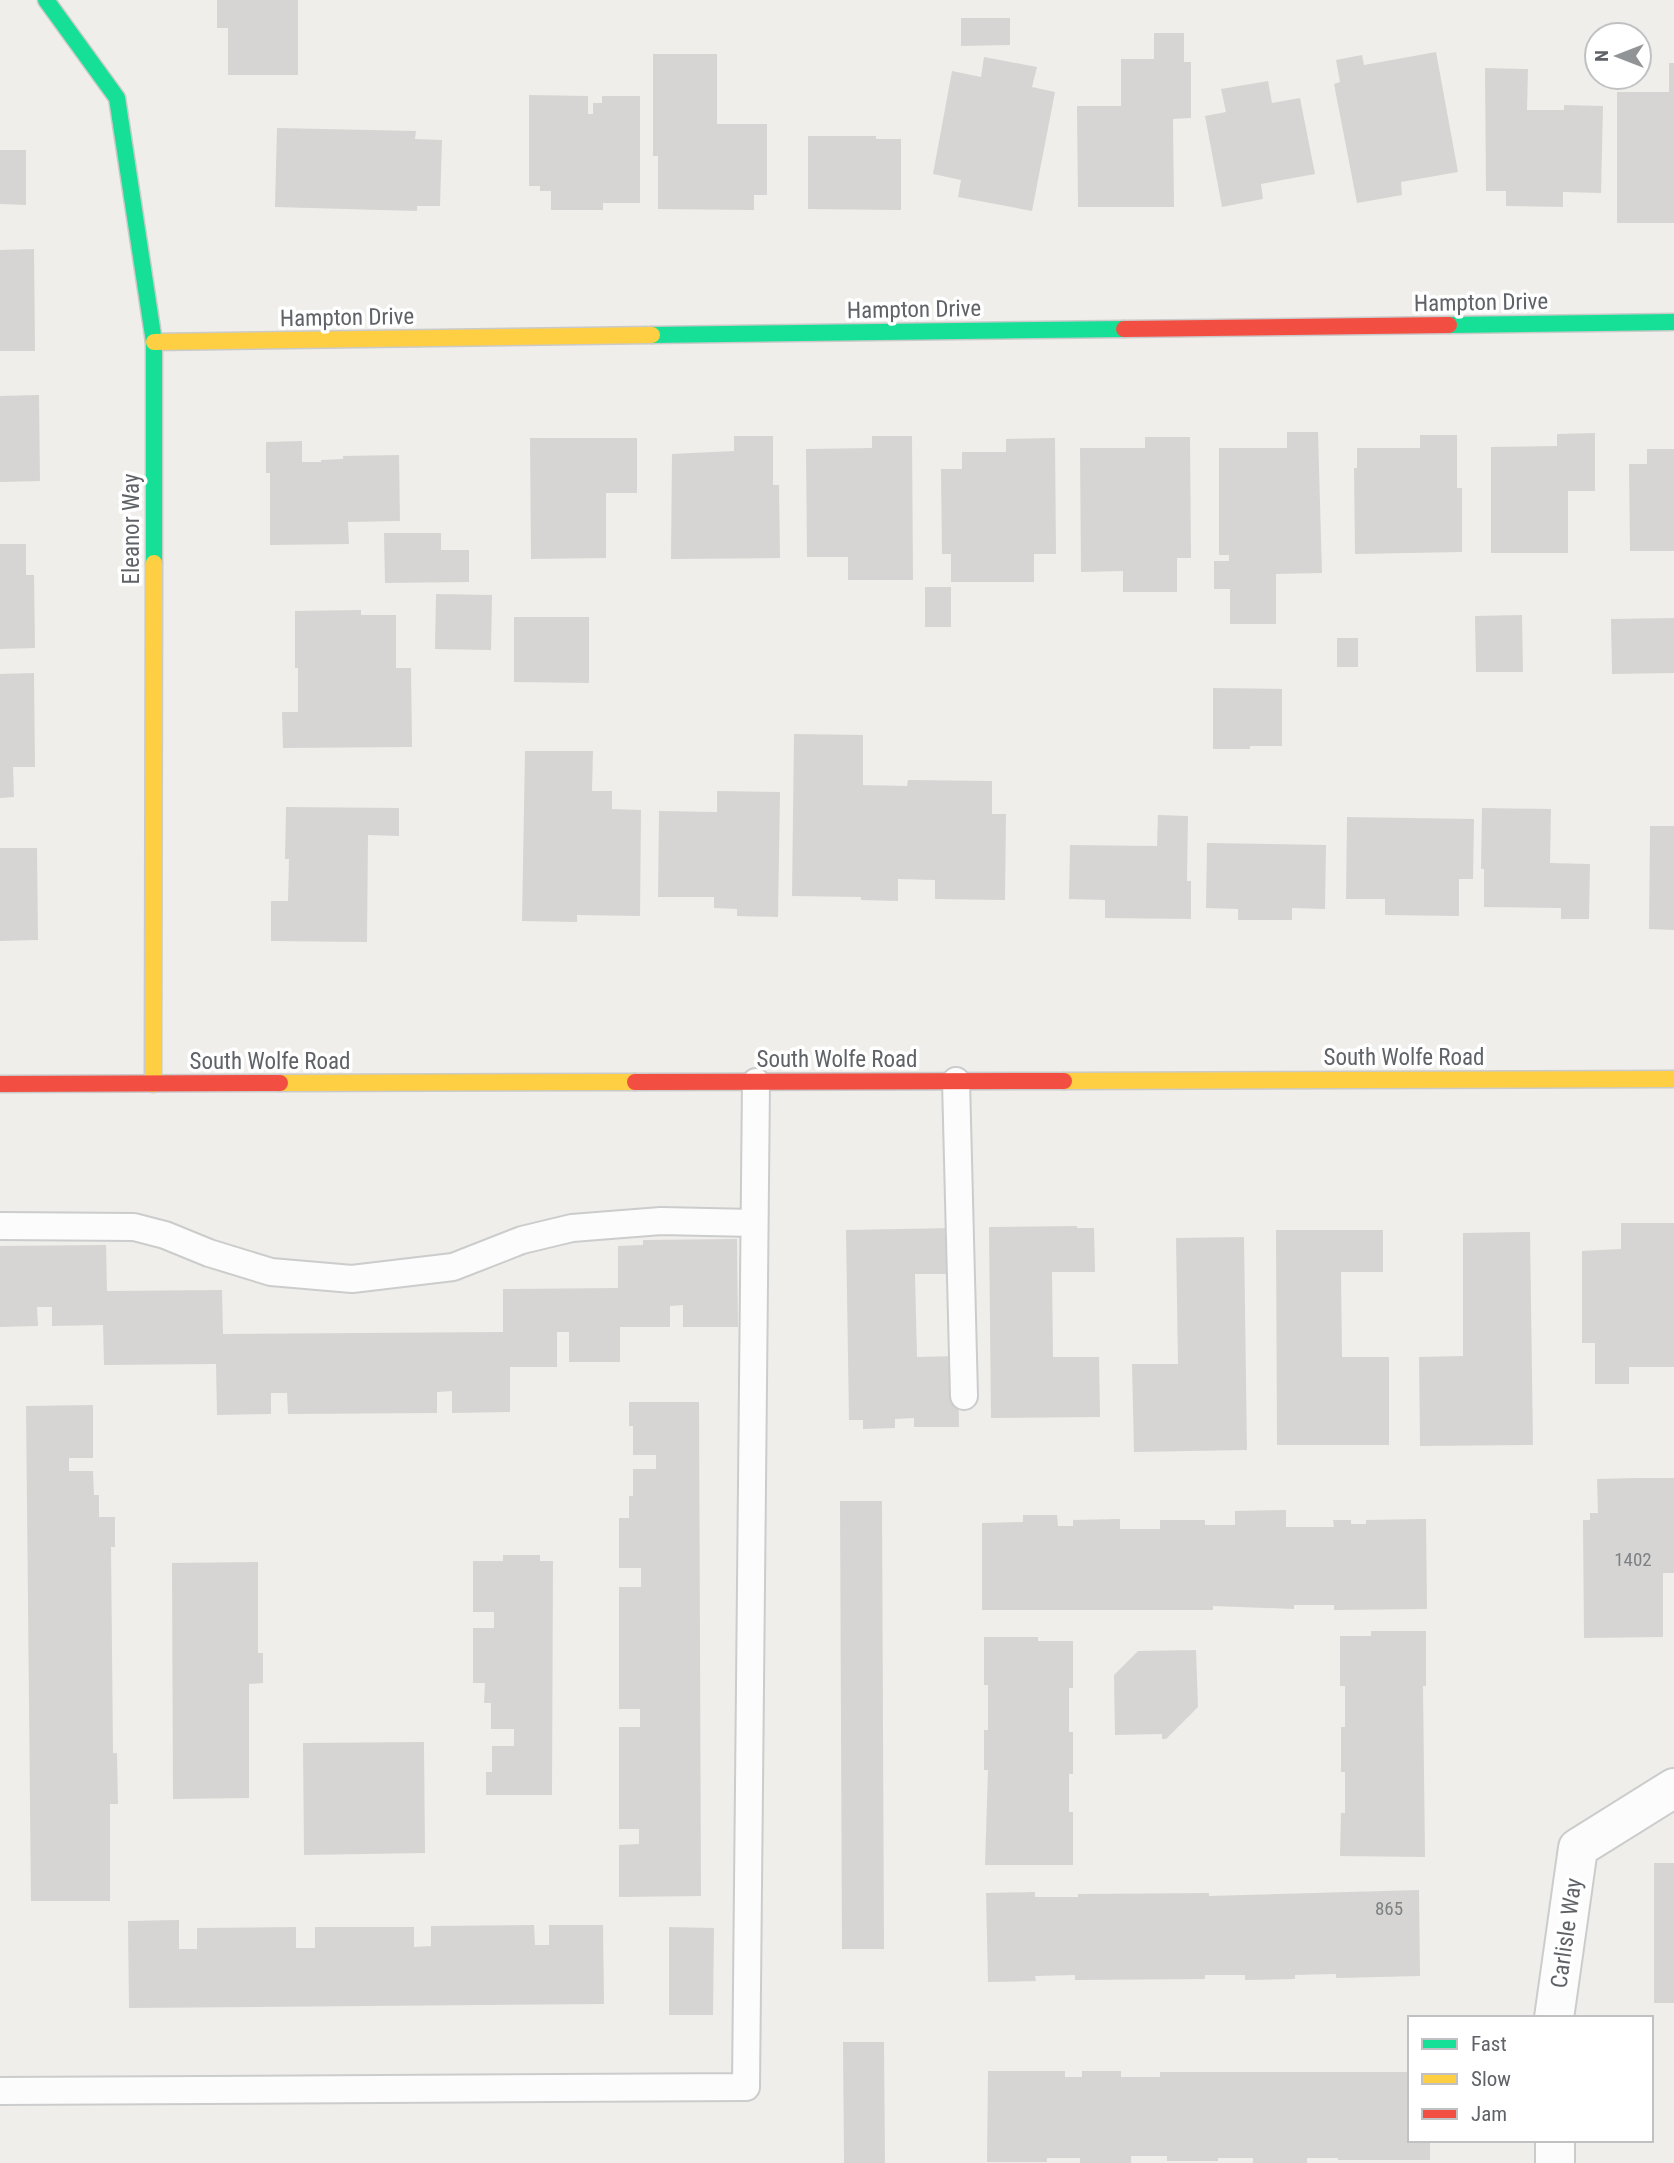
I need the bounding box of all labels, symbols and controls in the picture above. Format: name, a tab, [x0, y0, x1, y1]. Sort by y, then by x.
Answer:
north arrow	[1583, 21, 1653, 91]
text: N	[1590, 50, 1613, 62]
street label: Hampton Drive	[1414, 288, 1548, 317]
street label: Hampton Drive	[847, 295, 981, 324]
street label: Hampton Drive	[280, 303, 414, 332]
street label: Eleanor Way	[118, 473, 145, 585]
street label: South Wolfe Road	[1323, 1044, 1485, 1071]
street label: South Wolfe Road	[756, 1046, 918, 1073]
street label: South Wolfe Road	[189, 1048, 351, 1075]
house number: 1402	[1614, 1548, 1652, 1571]
street label: Carlisle Way	[1545, 1876, 1588, 1990]
house number: 865	[1375, 1897, 1403, 1920]
legend	[1408, 2016, 1653, 2142]
text: Fast	[1471, 2032, 1507, 2056]
text: Slow	[1471, 2067, 1511, 2091]
text: Jam	[1471, 2102, 1507, 2126]

